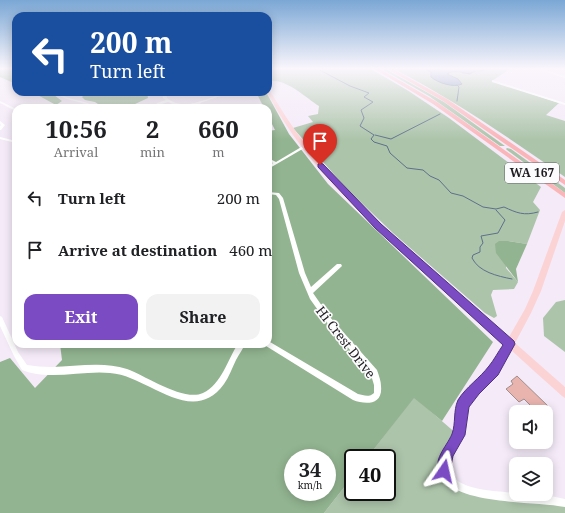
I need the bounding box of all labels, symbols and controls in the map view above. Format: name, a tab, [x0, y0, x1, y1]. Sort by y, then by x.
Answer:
text: 200 m	[90, 23, 172, 61]
icon: left	[24, 28, 76, 80]
text: Turn left	[90, 59, 165, 83]
text: 10:56	[45, 112, 107, 145]
text: 2	[146, 112, 159, 145]
text: 660	[198, 112, 239, 145]
pin	[303, 124, 337, 165]
icon: arrive	[309, 130, 331, 152]
text: Arrival	[54, 143, 98, 161]
text: min	[140, 143, 165, 161]
text: m	[212, 143, 225, 161]
road number: WA 167	[505, 163, 559, 183]
icon: left	[24, 187, 46, 209]
text: Turn left	[58, 188, 126, 208]
text: 200 m	[217, 188, 260, 208]
icon: arrive	[24, 239, 46, 261]
text: Arrive at destination	[58, 240, 217, 260]
text: 460 m	[229, 240, 273, 260]
button: Exit	[24, 294, 138, 340]
button: Share	[146, 294, 260, 340]
street label: Hi Crest Drive	[312, 302, 380, 382]
map controls	[509, 405, 553, 501]
button: sound	[509, 405, 553, 449]
speed limit sign: 40	[344, 449, 396, 501]
position arrow	[423, 450, 465, 492]
text: 34	[299, 456, 321, 483]
button: layers	[509, 457, 553, 501]
text: km/h	[298, 478, 322, 492]

